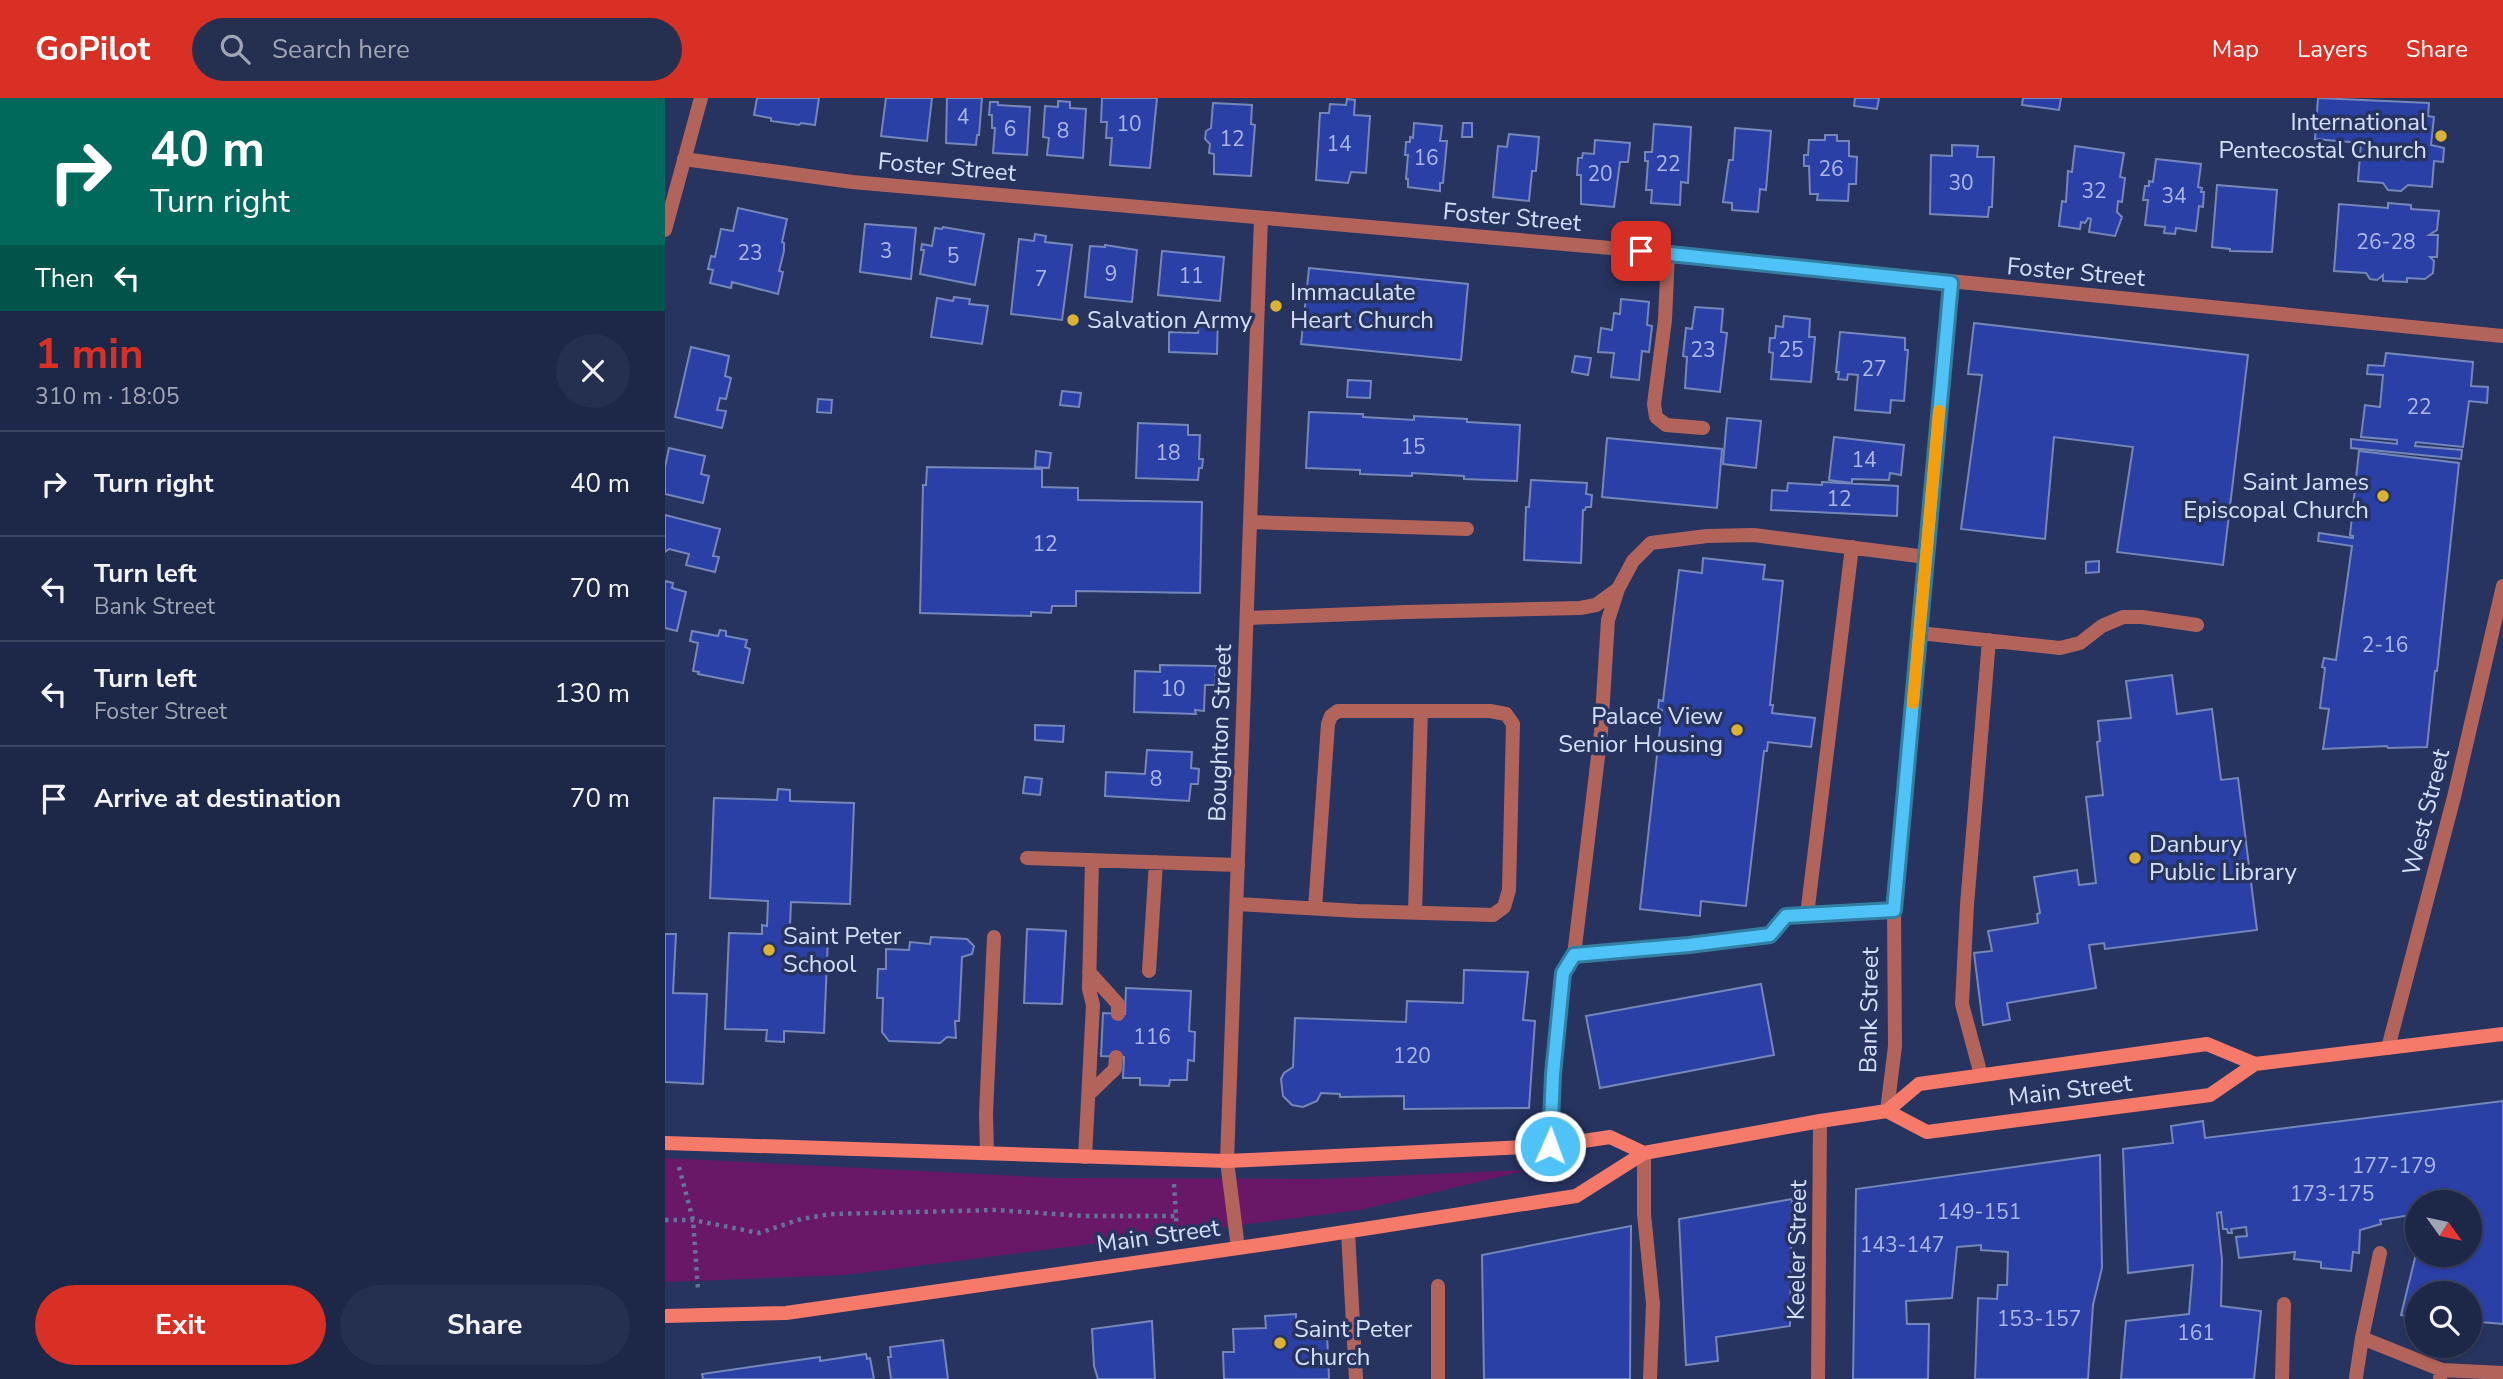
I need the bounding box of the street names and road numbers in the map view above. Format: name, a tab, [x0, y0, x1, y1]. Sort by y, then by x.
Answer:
street label: Foster Street	[876, 145, 1018, 189]
street label: Foster Street	[1441, 195, 1583, 239]
street label: Foster Street	[2005, 250, 2147, 294]
street label: Boughton Street	[1201, 643, 1239, 822]
street label: West Street	[2395, 745, 2457, 879]
street label: Bank Street	[1852, 946, 1886, 1073]
street label: Main Street	[2006, 1066, 2134, 1113]
street label: Keeler Street	[1780, 1179, 1814, 1320]
street label: Main Street	[1094, 1211, 1222, 1260]

